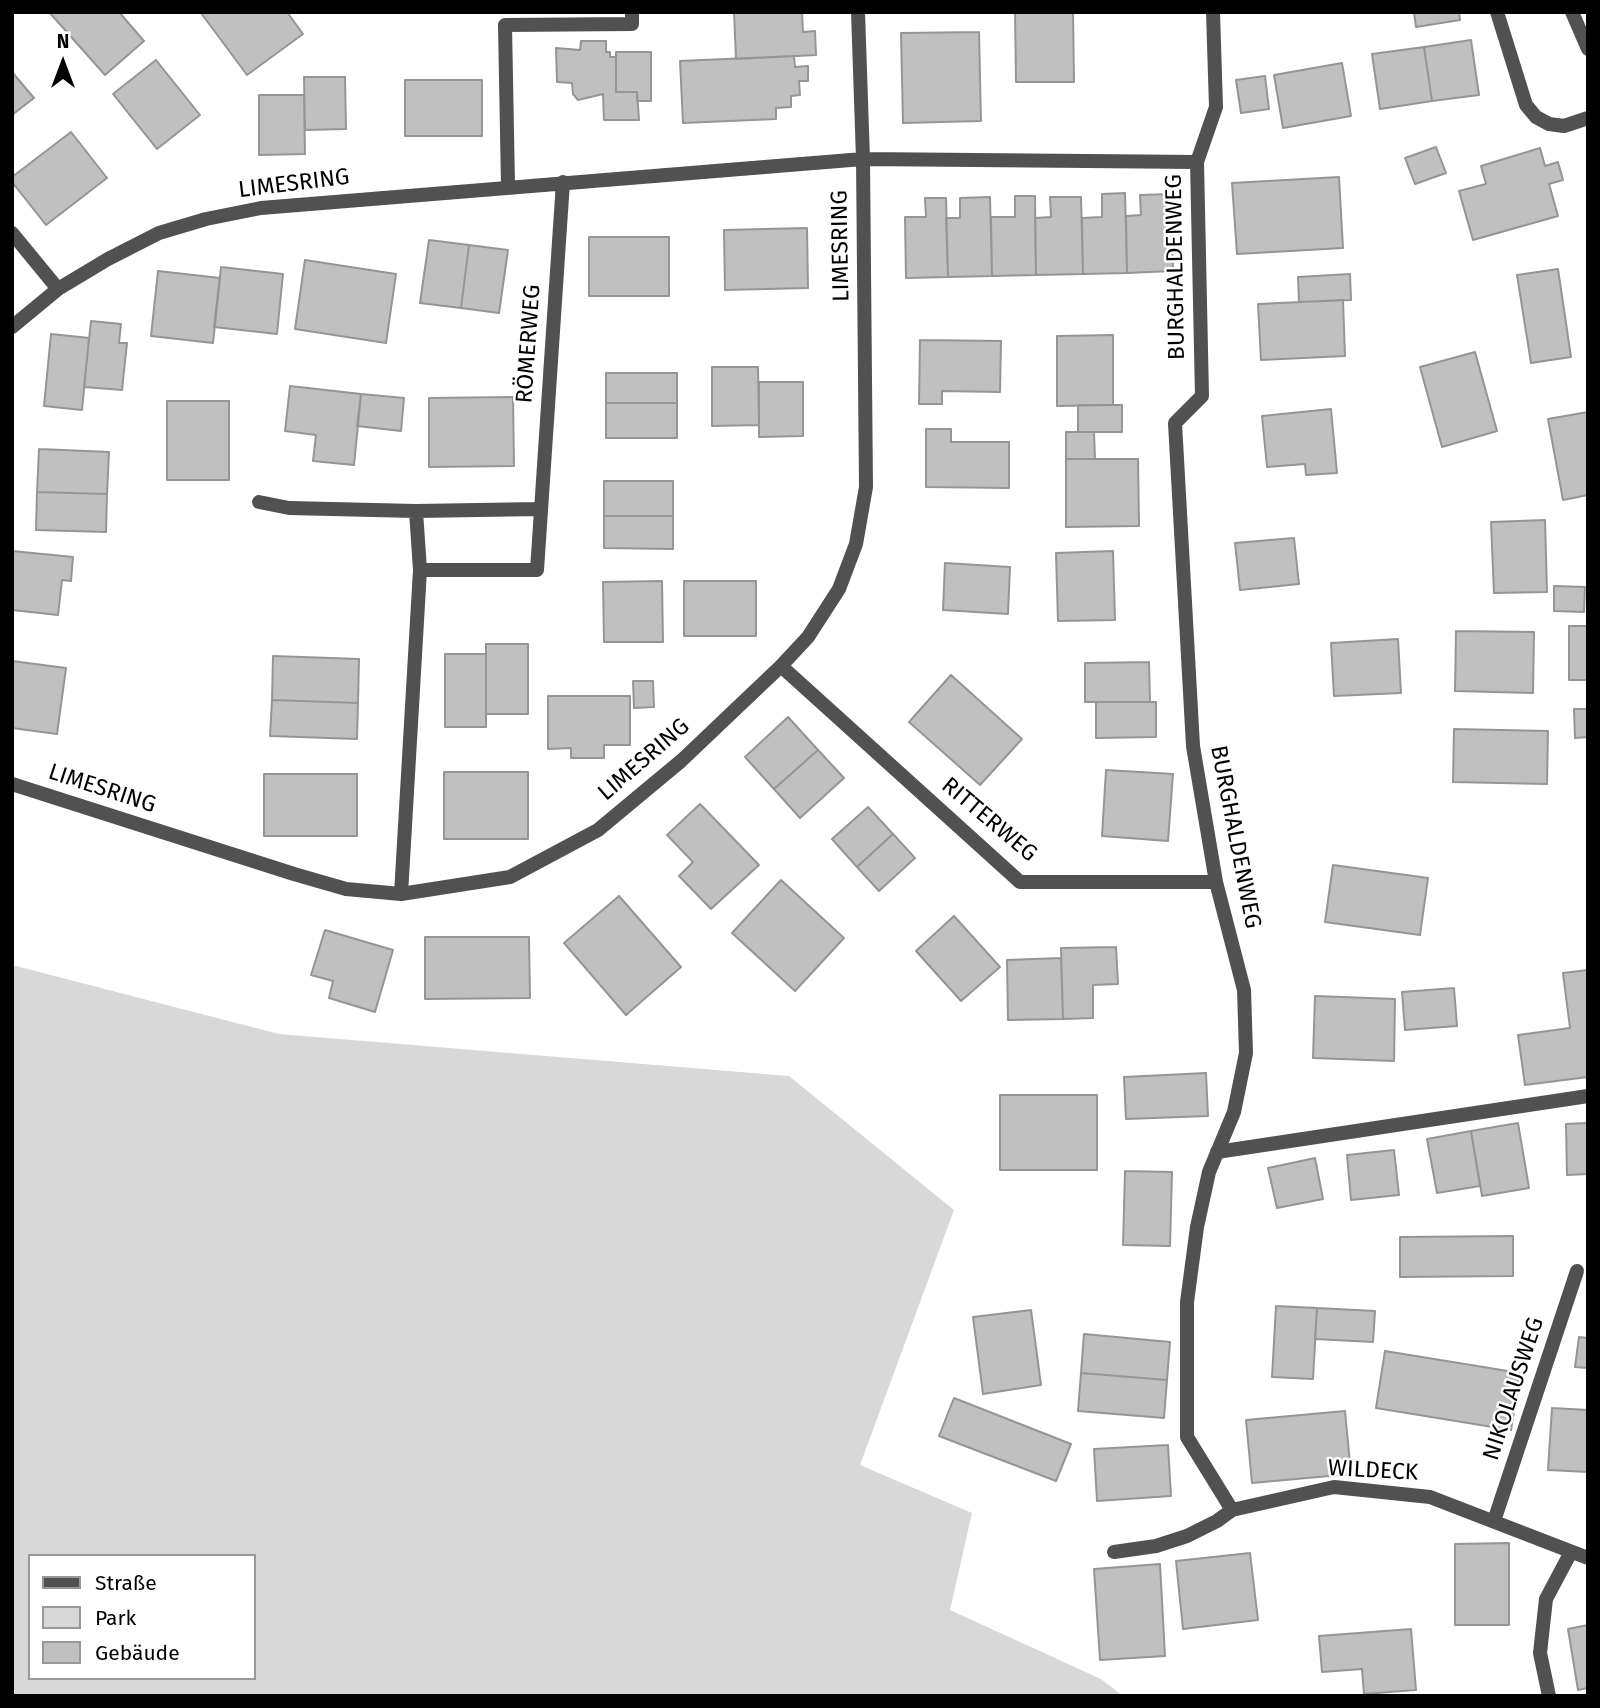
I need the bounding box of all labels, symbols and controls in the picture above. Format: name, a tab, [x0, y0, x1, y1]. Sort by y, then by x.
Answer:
north arrow	[28, 28, 98, 98]
text: N	[57, 30, 69, 53]
street label: LIMESRING	[237, 163, 351, 205]
street label: BURGHALDENWEG	[1161, 174, 1191, 360]
street label: LIMESRING	[826, 190, 856, 302]
street label: RÖMERWEG	[511, 284, 547, 404]
street label: LIMESRING	[593, 713, 695, 807]
street label: BURGHALDENWEG	[1204, 743, 1266, 931]
street label: LIMESRING	[45, 759, 159, 819]
street label: RITTERWEG	[936, 772, 1042, 868]
street label: NIKOLAUSWEG	[1478, 1314, 1550, 1464]
street label: WILDECK	[1327, 1455, 1419, 1487]
legend	[28, 1554, 256, 1680]
text: Straße	[95, 1570, 157, 1596]
text: Park	[95, 1605, 136, 1631]
text: Gebäude	[95, 1640, 180, 1666]

